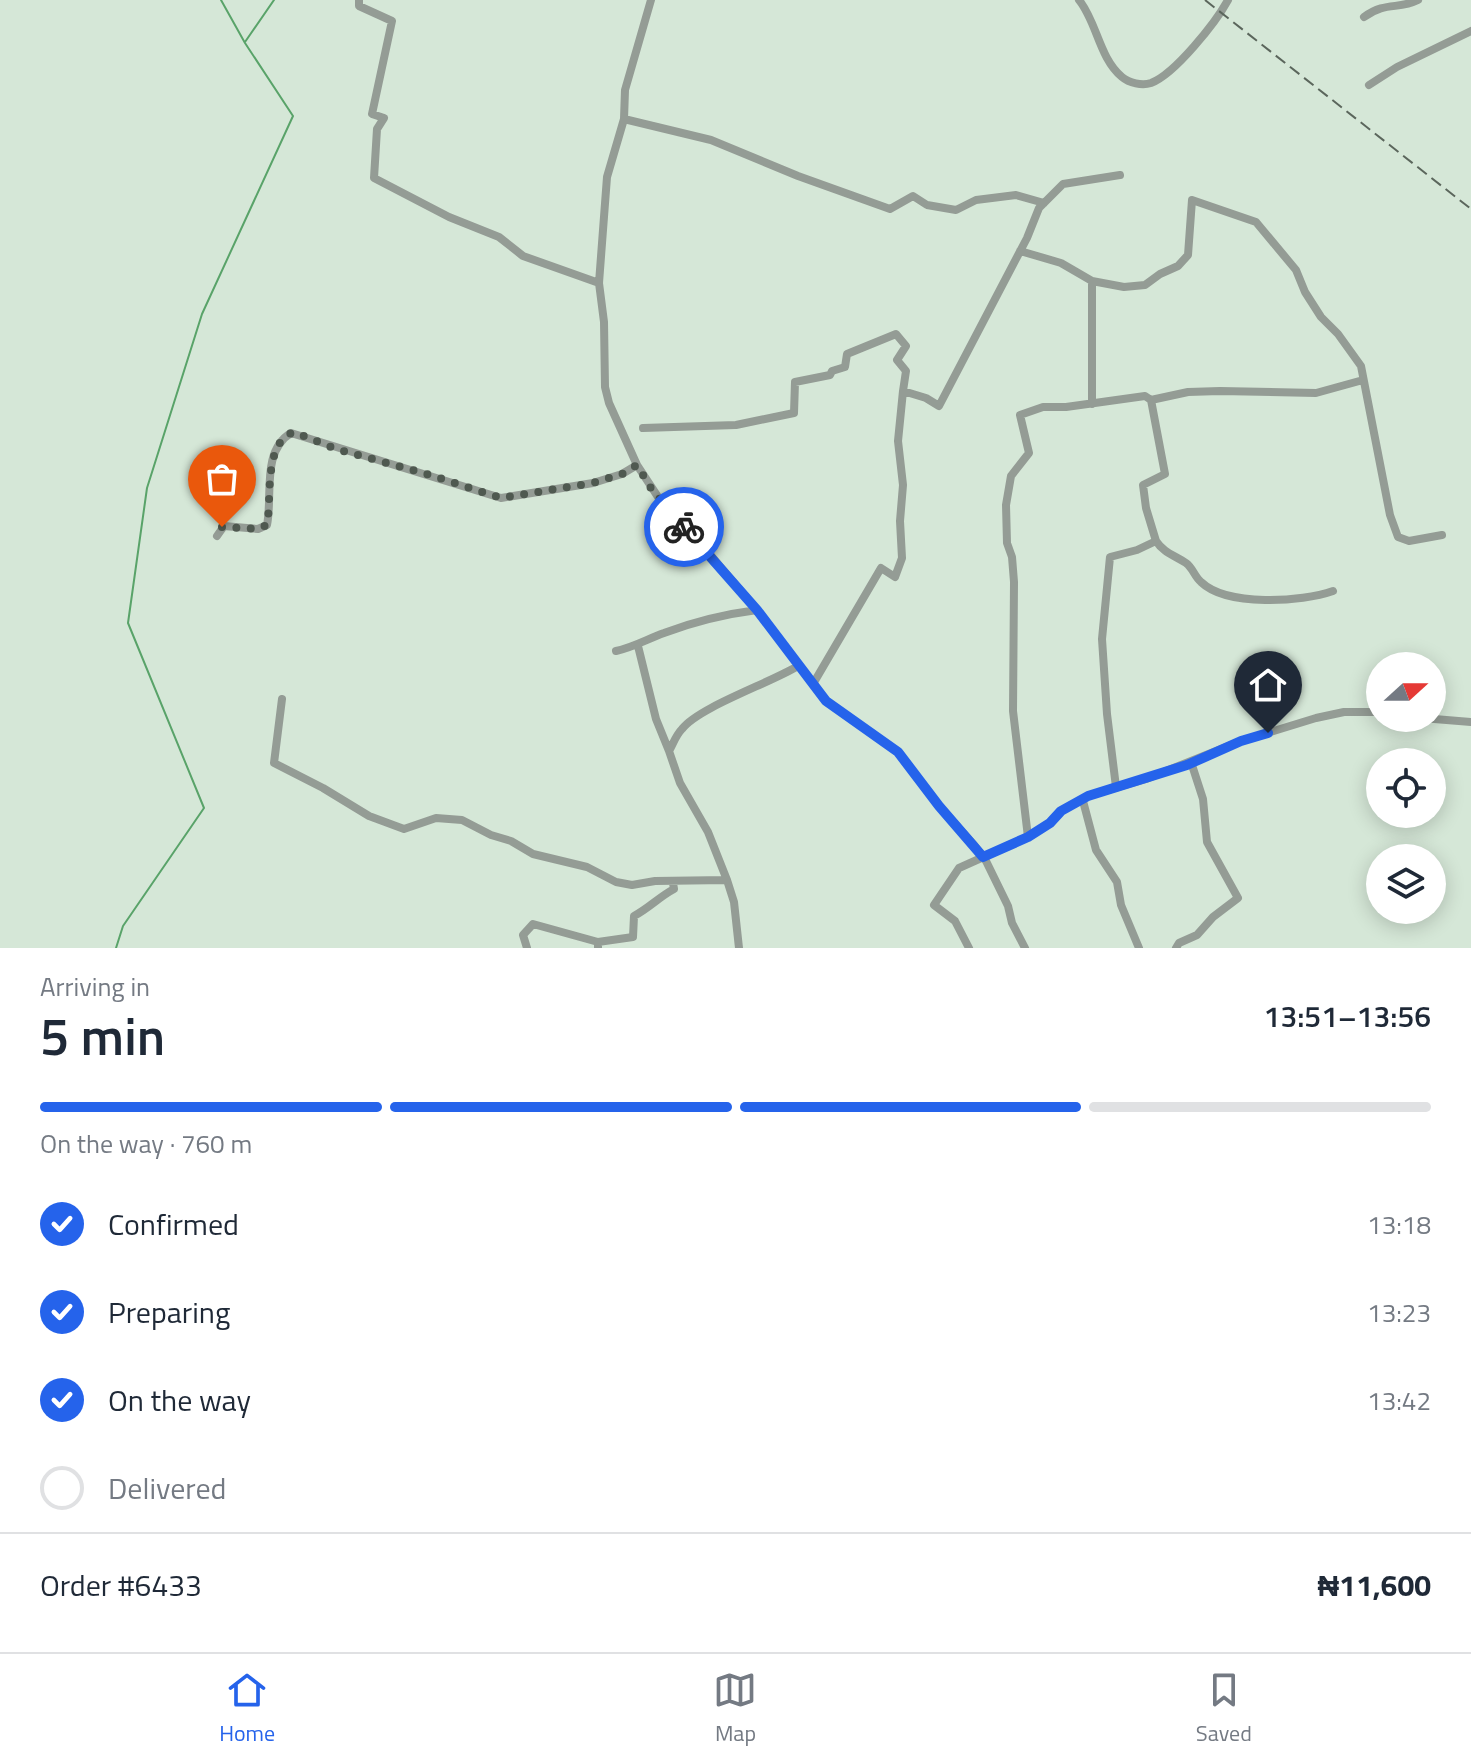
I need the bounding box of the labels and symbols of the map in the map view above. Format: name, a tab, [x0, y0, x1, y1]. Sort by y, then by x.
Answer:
pin	[188, 445, 256, 527]
courier	[644, 487, 724, 567]
pin	[1234, 651, 1302, 733]
north arrow	[1366, 652, 1446, 732]

